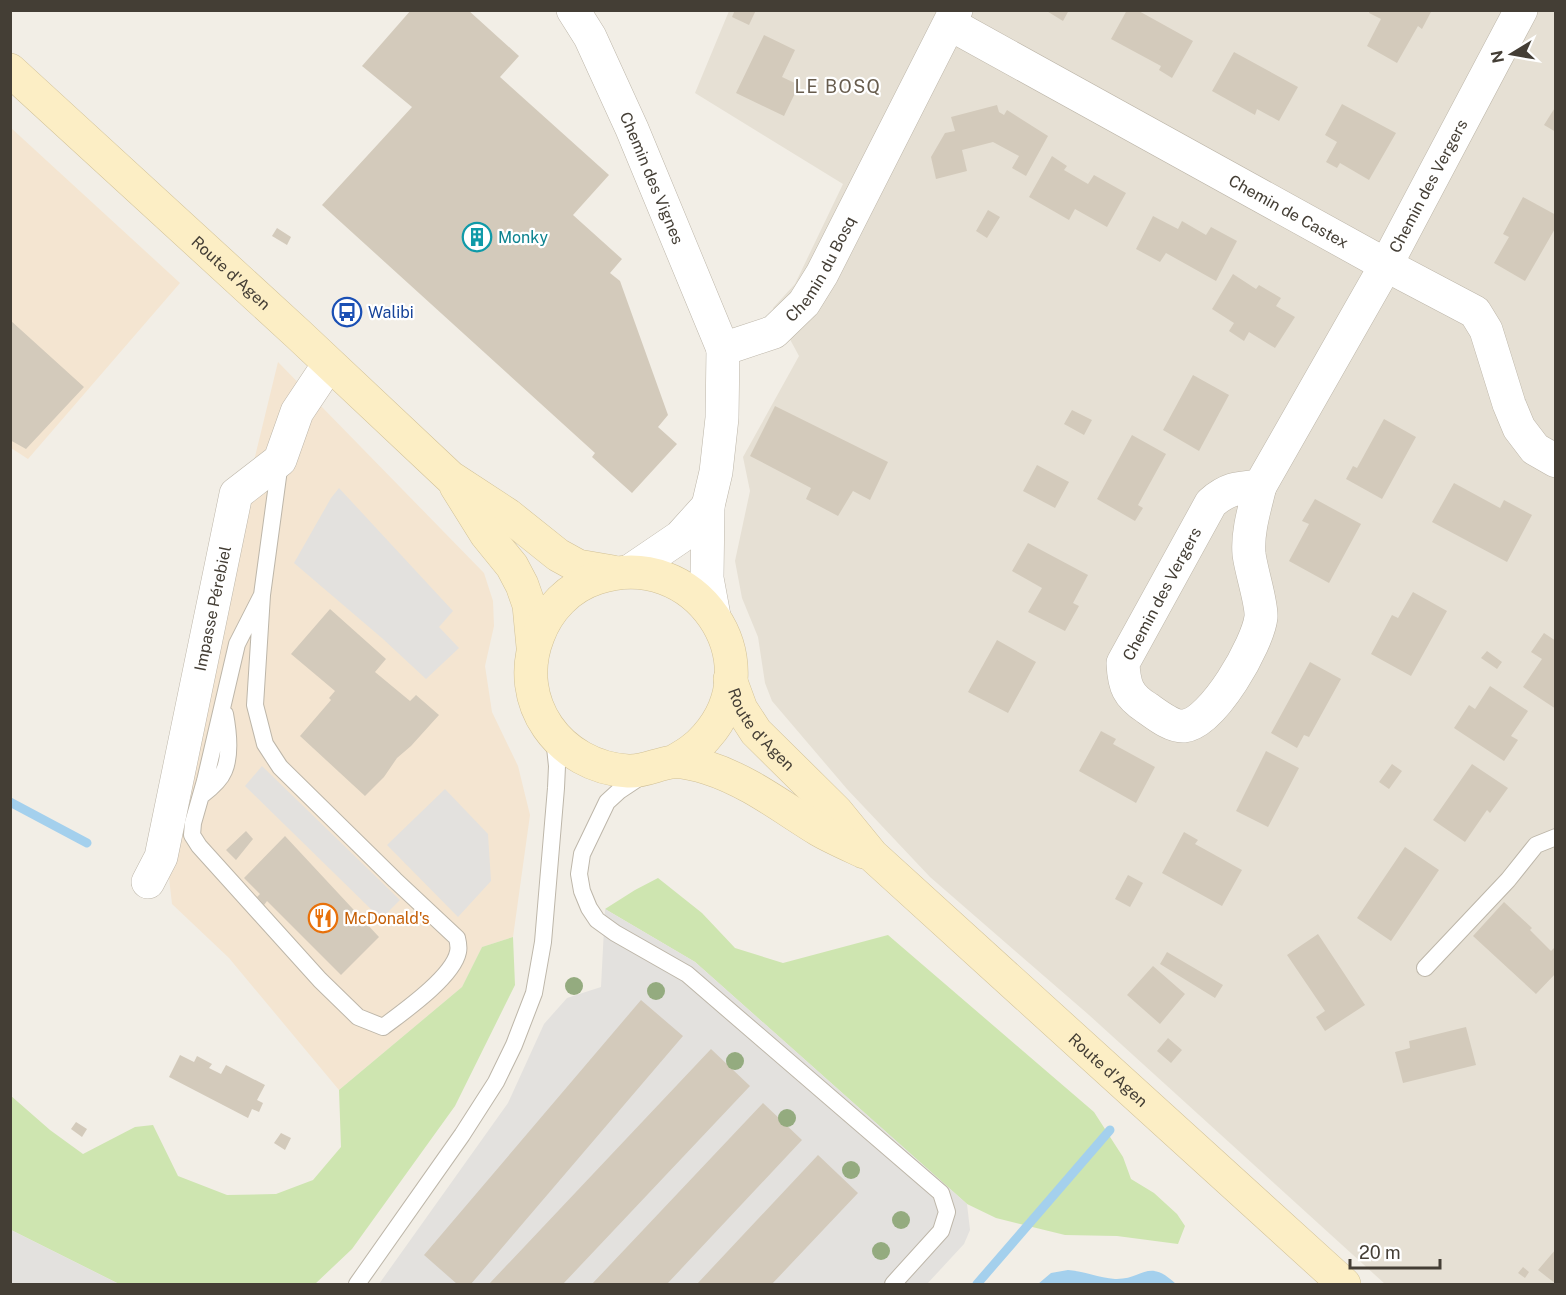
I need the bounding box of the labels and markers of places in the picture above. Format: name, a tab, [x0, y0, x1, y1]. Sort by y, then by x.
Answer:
building icon: Monky	[461, 221, 493, 253]
place label: Monky	[498, 228, 549, 247]
bus stop icon: Walibi	[331, 296, 363, 328]
place label: Walibi	[368, 303, 414, 322]
restaurant icon: McDonald's	[307, 902, 339, 934]
place label: McDonald's	[344, 909, 430, 928]

